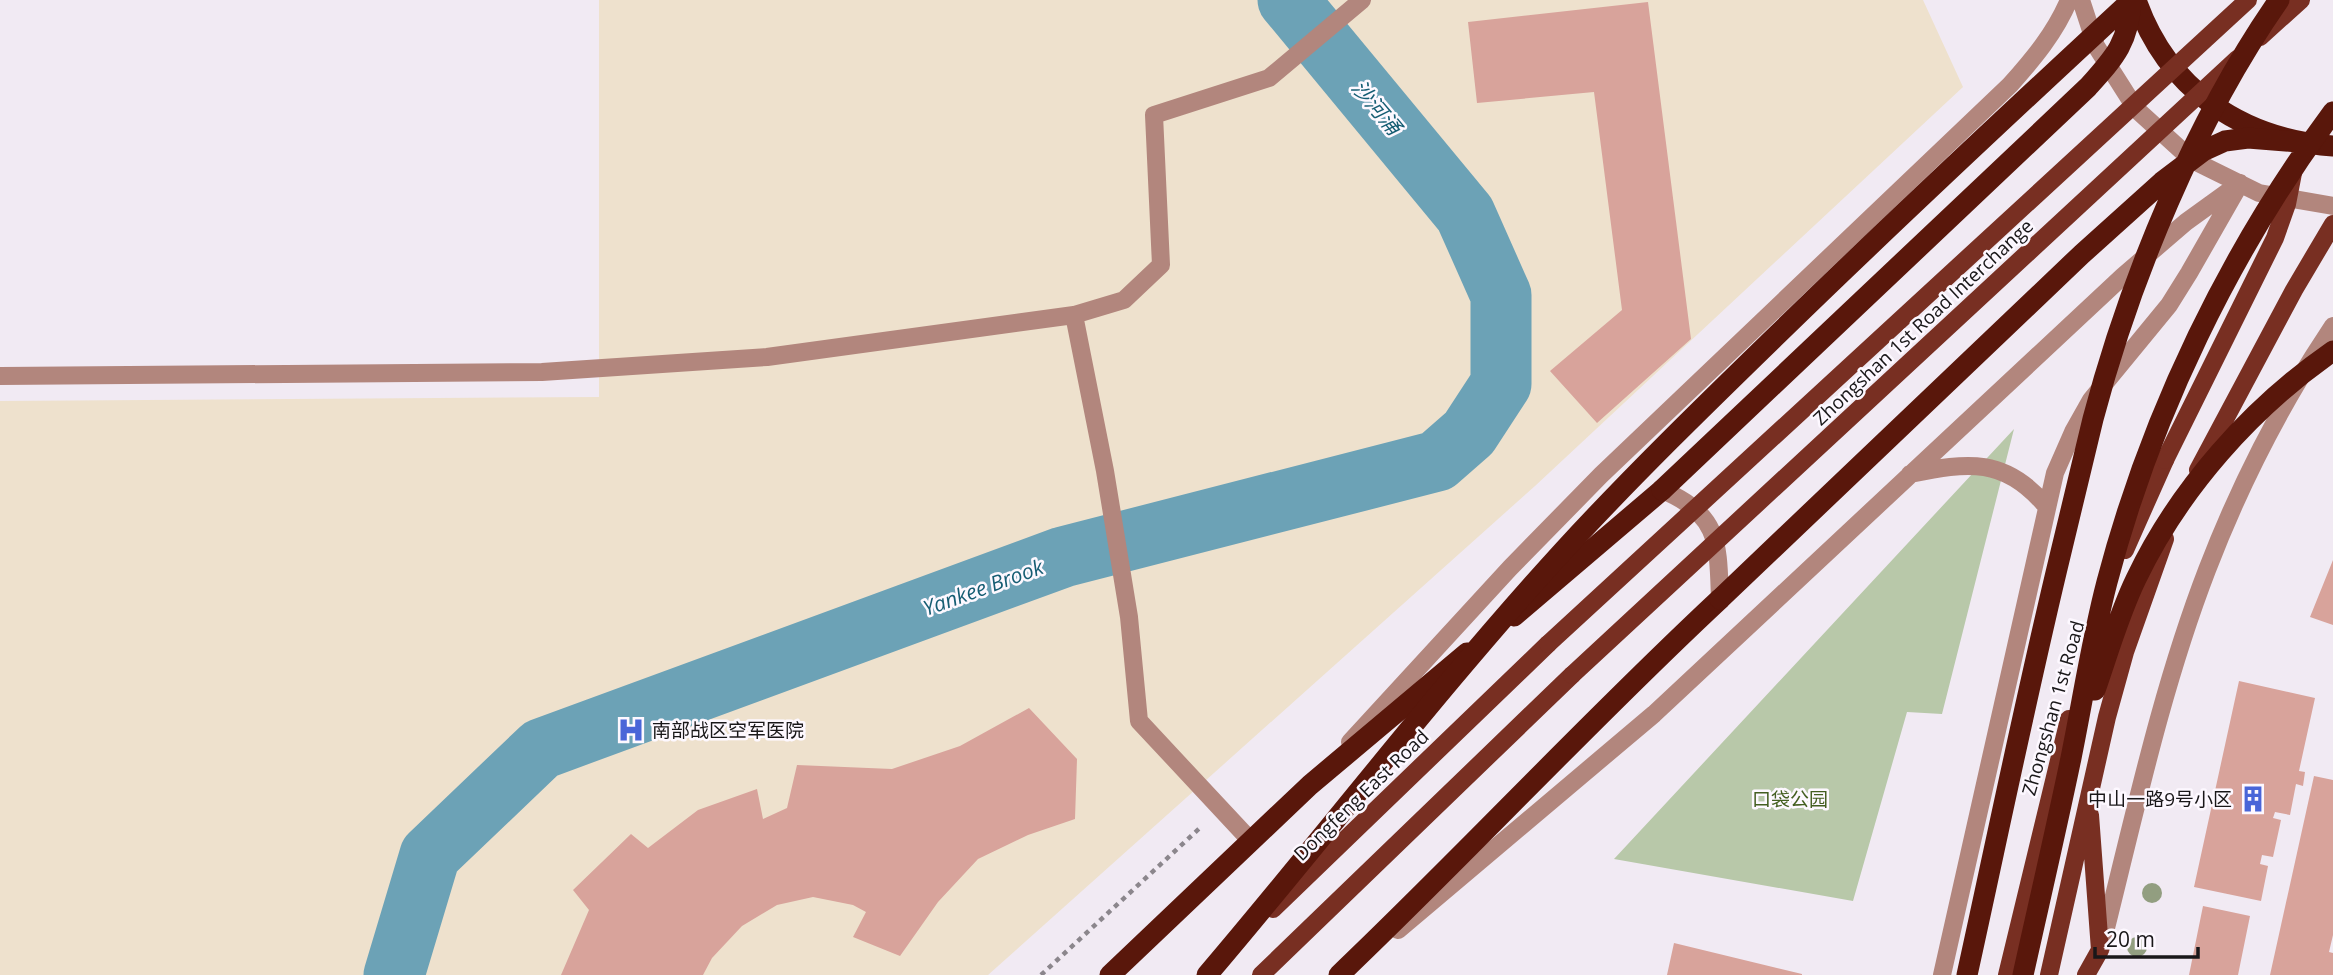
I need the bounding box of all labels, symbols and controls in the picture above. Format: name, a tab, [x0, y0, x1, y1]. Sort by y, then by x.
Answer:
water label: 沙河涌	[1346, 74, 1409, 142]
street label: Zhongshan 1st Road Interchange	[1807, 213, 2039, 431]
water label: Yankee Brook	[919, 552, 1048, 622]
street label: Zhongshan 1st Road	[2016, 618, 2090, 798]
hospital icon: 南部战区空军医院	[616, 715, 646, 745]
place label: 南部战区空军医院	[652, 717, 804, 743]
street label: Dongfeng East Road	[1288, 724, 1434, 866]
building icon: 中山一路9号小区	[2238, 784, 2268, 814]
park label: 口袋公园	[1752, 786, 1828, 812]
place label: 中山一路9号小区	[2088, 786, 2232, 812]
scale bar	[2095, 916, 2198, 960]
text: 20 m	[2106, 925, 2155, 953]

